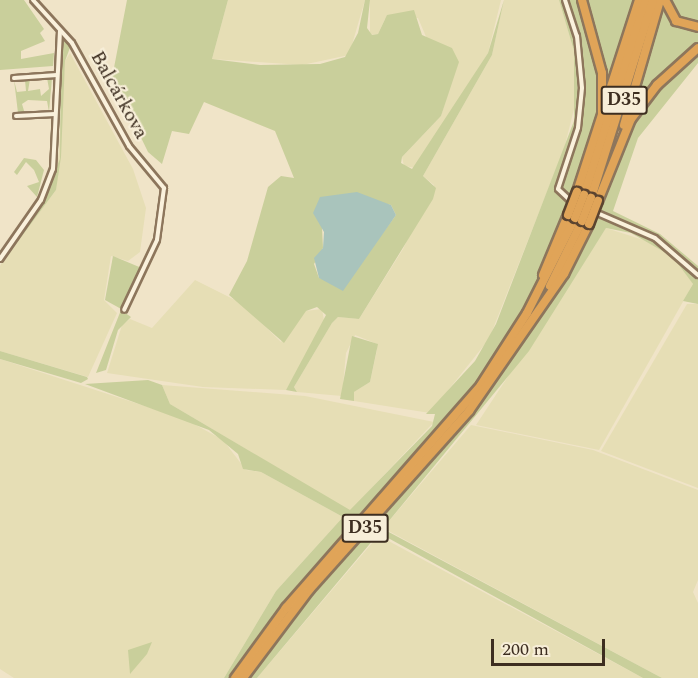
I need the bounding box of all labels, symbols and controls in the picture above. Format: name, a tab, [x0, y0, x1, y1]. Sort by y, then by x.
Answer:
street label: Balcárkova	[85, 47, 153, 143]
road number: D35	[600, 85, 648, 115]
road number: D35	[341, 513, 389, 543]
scale bar	[494, 627, 608, 665]
text: 200 m	[502, 636, 549, 663]

